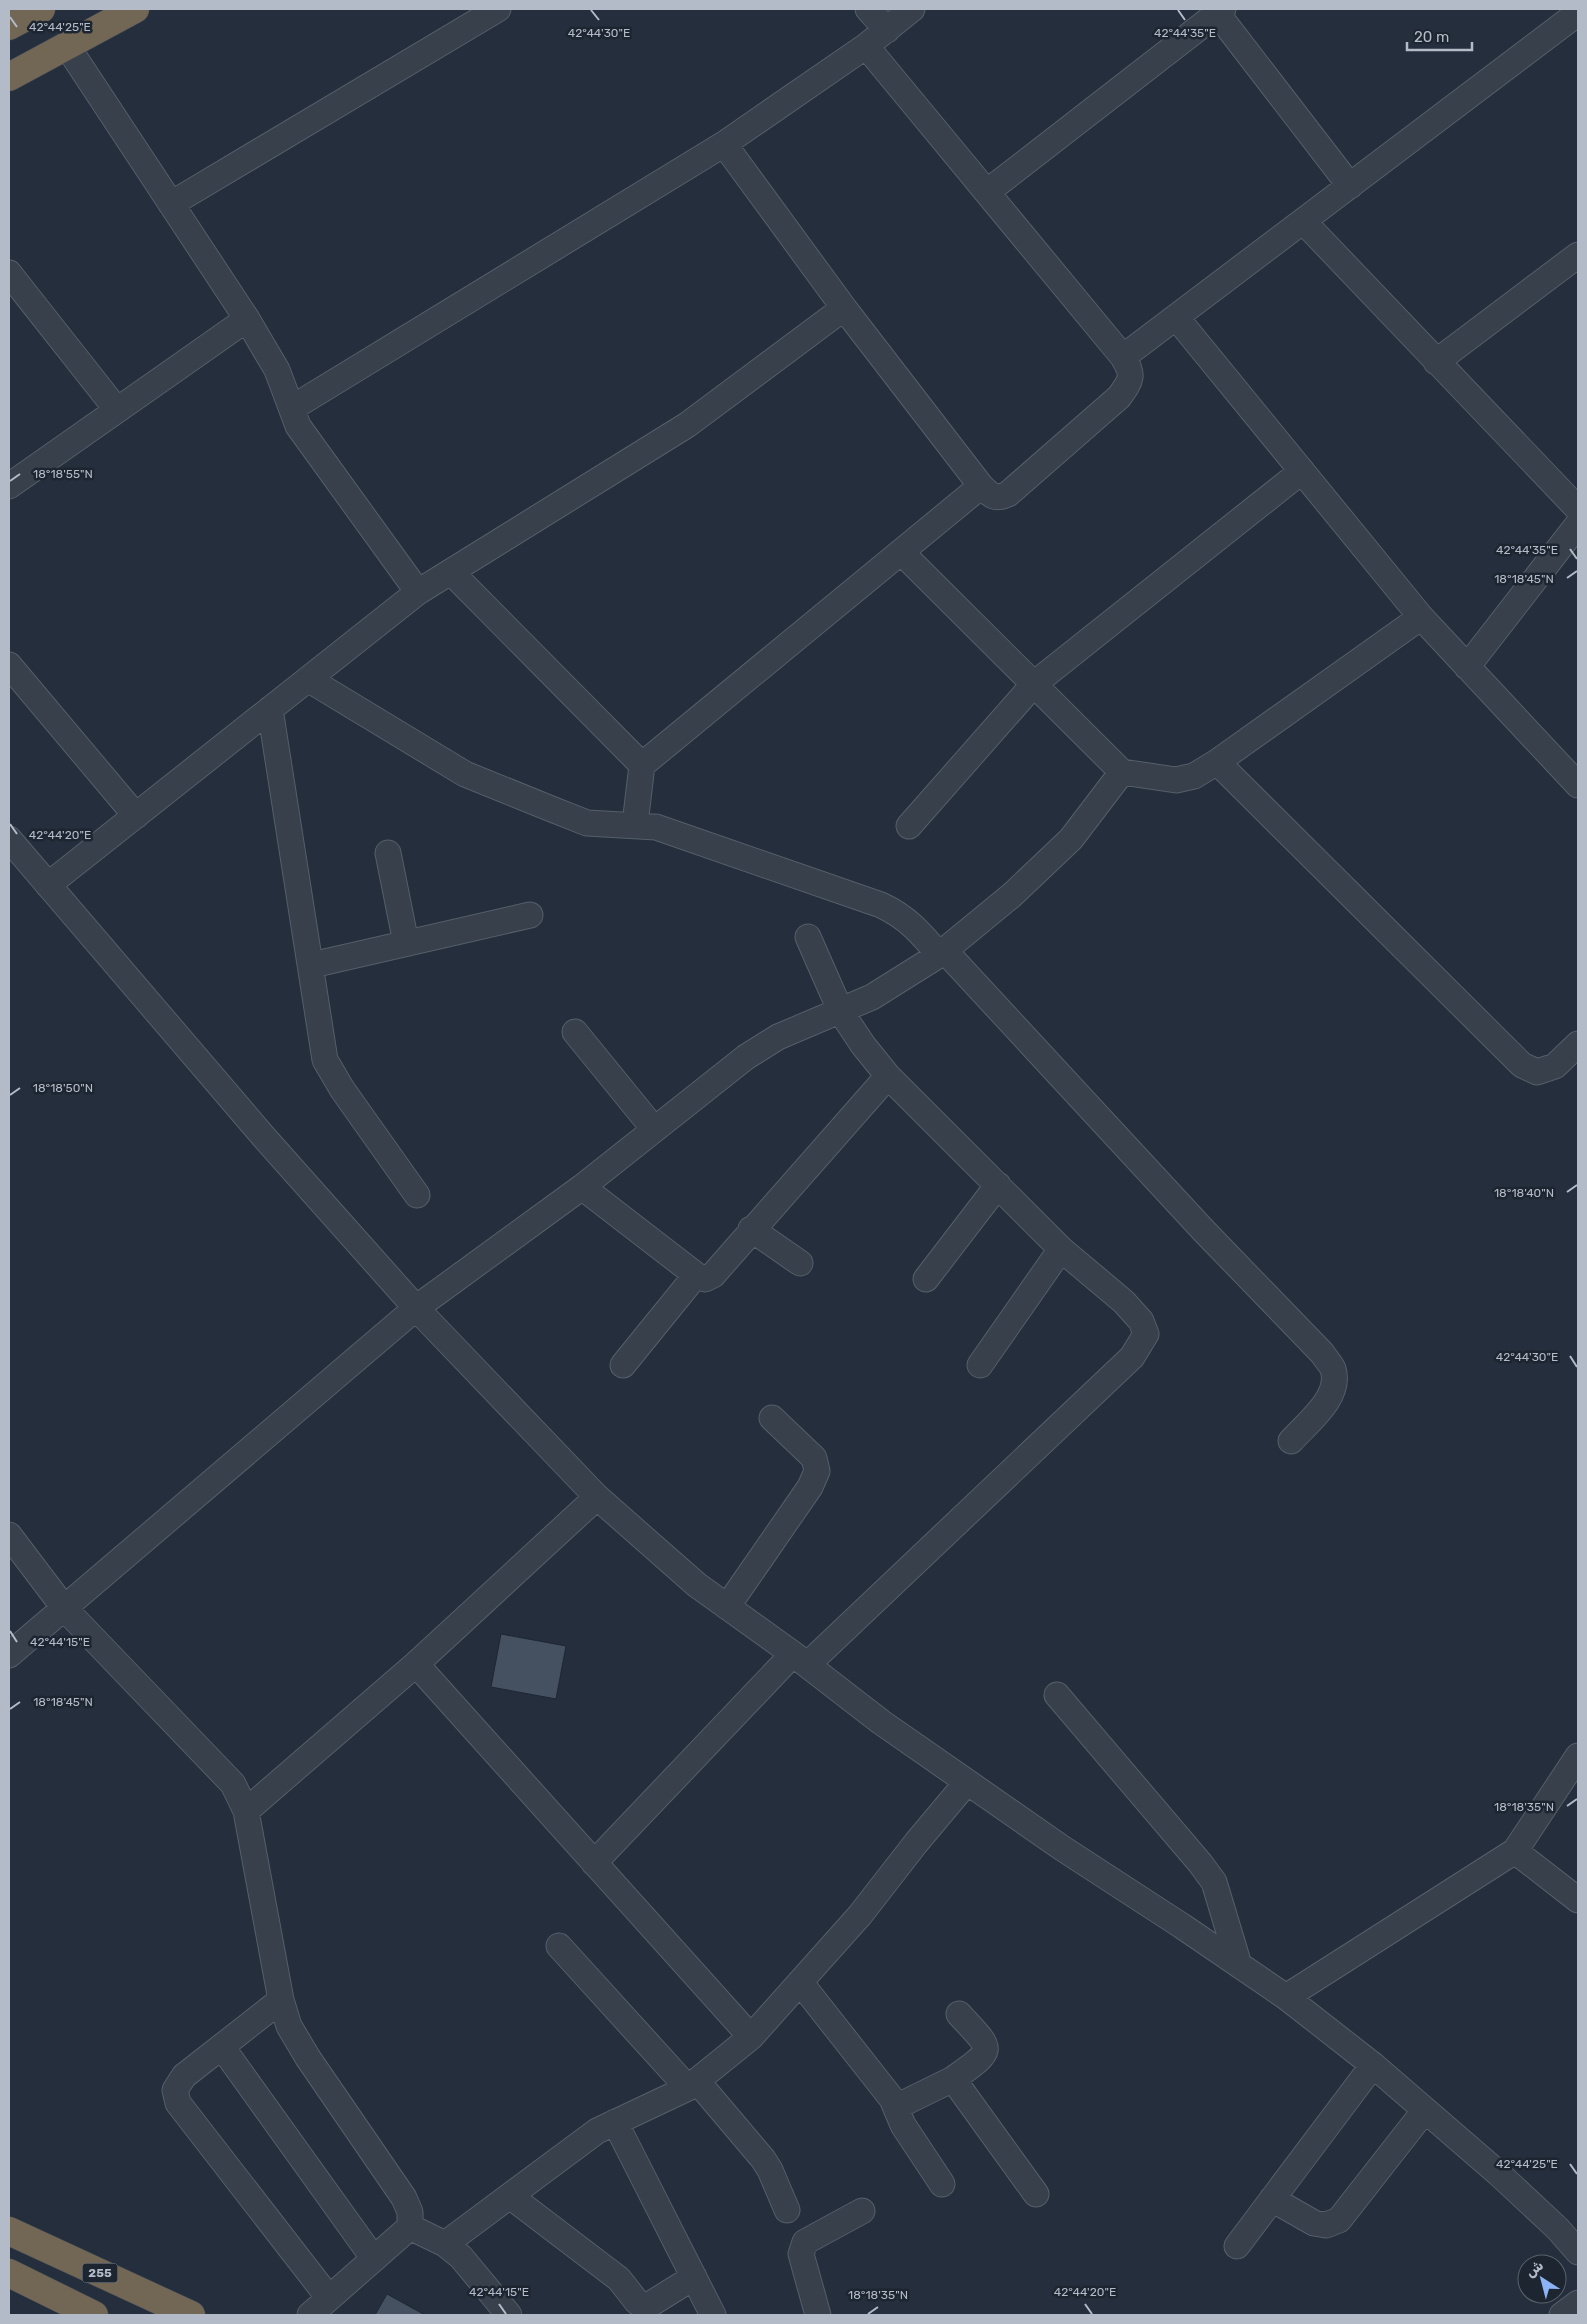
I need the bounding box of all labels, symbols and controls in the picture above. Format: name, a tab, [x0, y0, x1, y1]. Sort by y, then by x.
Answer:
text: 42°44'25"E	[29, 20, 91, 34]
scale bar	[1407, 20, 1472, 52]
text: 42°44'30"E	[568, 26, 630, 40]
text: 42°44'35"E	[1154, 26, 1216, 40]
text: 20 m	[1414, 28, 1449, 46]
text: 18°18'55"N	[33, 467, 93, 481]
text: 42°44'35"E	[1496, 543, 1558, 557]
text: 18°18'45"N	[1494, 572, 1554, 586]
text: 42°44'20"E	[29, 828, 91, 842]
text: 18°18'50"N	[33, 1081, 93, 1095]
text: 18°18'40"N	[1494, 1186, 1554, 1200]
text: 42°44'30"E	[1496, 1350, 1558, 1364]
text: 42°44'15"E	[30, 1635, 90, 1649]
text: 18°18'45"N	[33, 1695, 93, 1709]
text: 18°18'35"N	[1494, 1800, 1554, 1814]
text: 42°44'25"E	[1496, 2157, 1558, 2171]
north arrow	[1517, 2254, 1567, 2304]
text: ش	[1522, 2257, 1547, 2281]
road number: 255	[82, 2264, 118, 2282]
text: 42°44'15"E	[469, 2285, 529, 2299]
text: 42°44'20"E	[1054, 2285, 1116, 2299]
text: 18°18'35"N	[848, 2288, 908, 2302]

